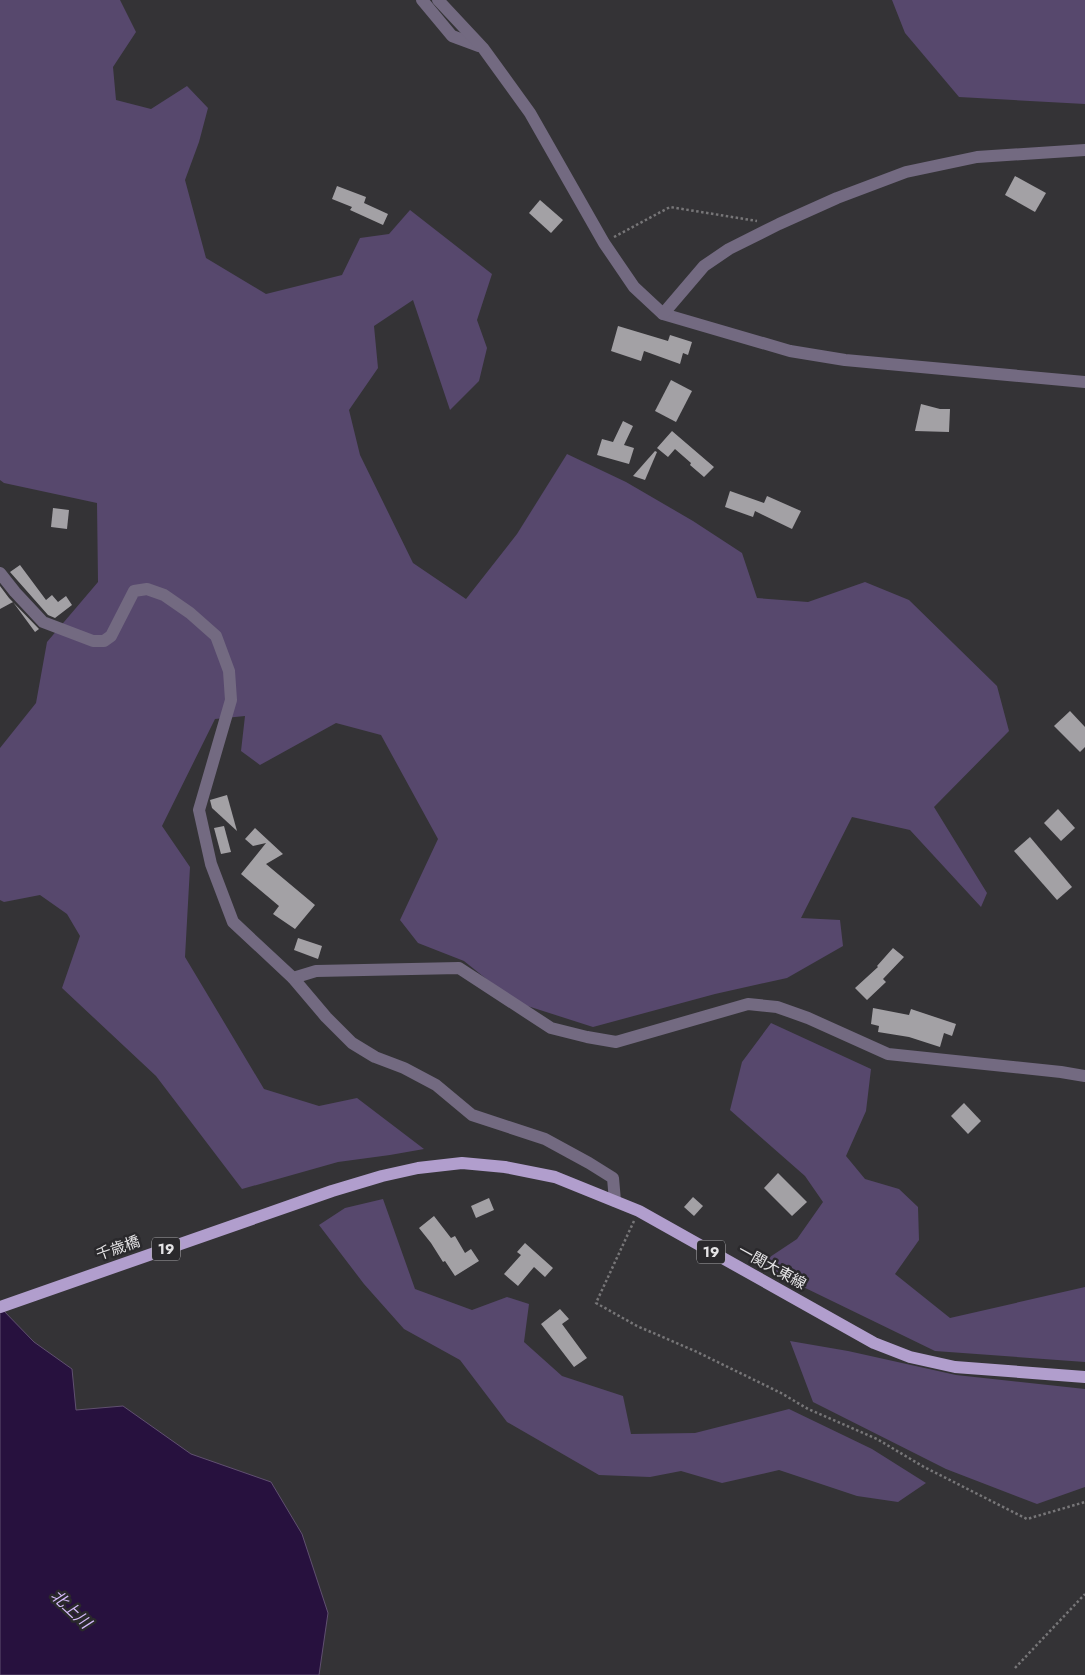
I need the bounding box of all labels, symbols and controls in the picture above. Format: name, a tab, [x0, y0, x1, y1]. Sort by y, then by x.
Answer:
street label: 千歳橋	[93, 1230, 143, 1266]
road number: 19	[152, 1238, 180, 1260]
street label: 一関大東線	[734, 1239, 810, 1295]
road number: 19	[697, 1240, 725, 1264]
water label: 北上川	[46, 1584, 98, 1635]

